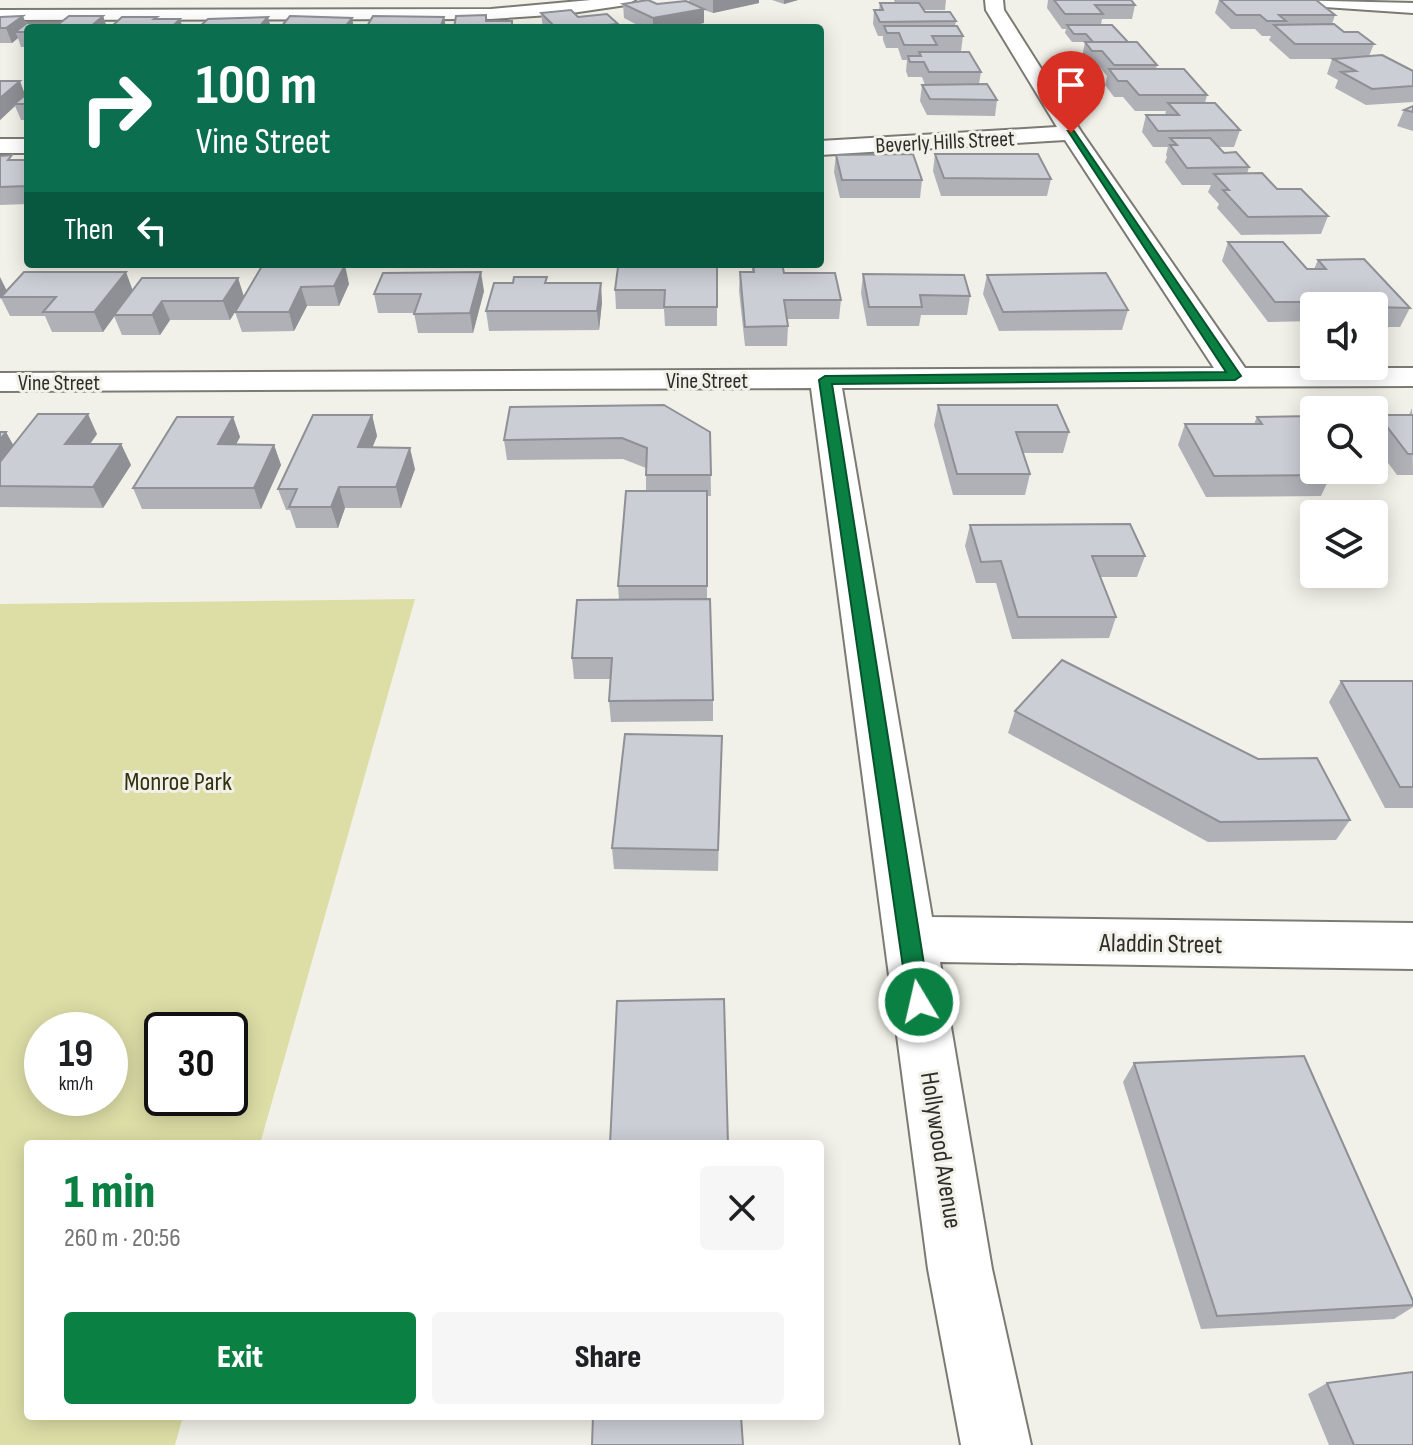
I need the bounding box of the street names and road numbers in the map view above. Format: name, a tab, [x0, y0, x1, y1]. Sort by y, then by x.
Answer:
street label: Beverly Hills Street	[875, 125, 1016, 160]
street label: Vine Street	[666, 368, 748, 395]
street label: Vine Street	[18, 370, 100, 397]
street label: Aladdin Street	[1098, 928, 1223, 961]
street label: Hollywood Avenue	[913, 1070, 968, 1231]

